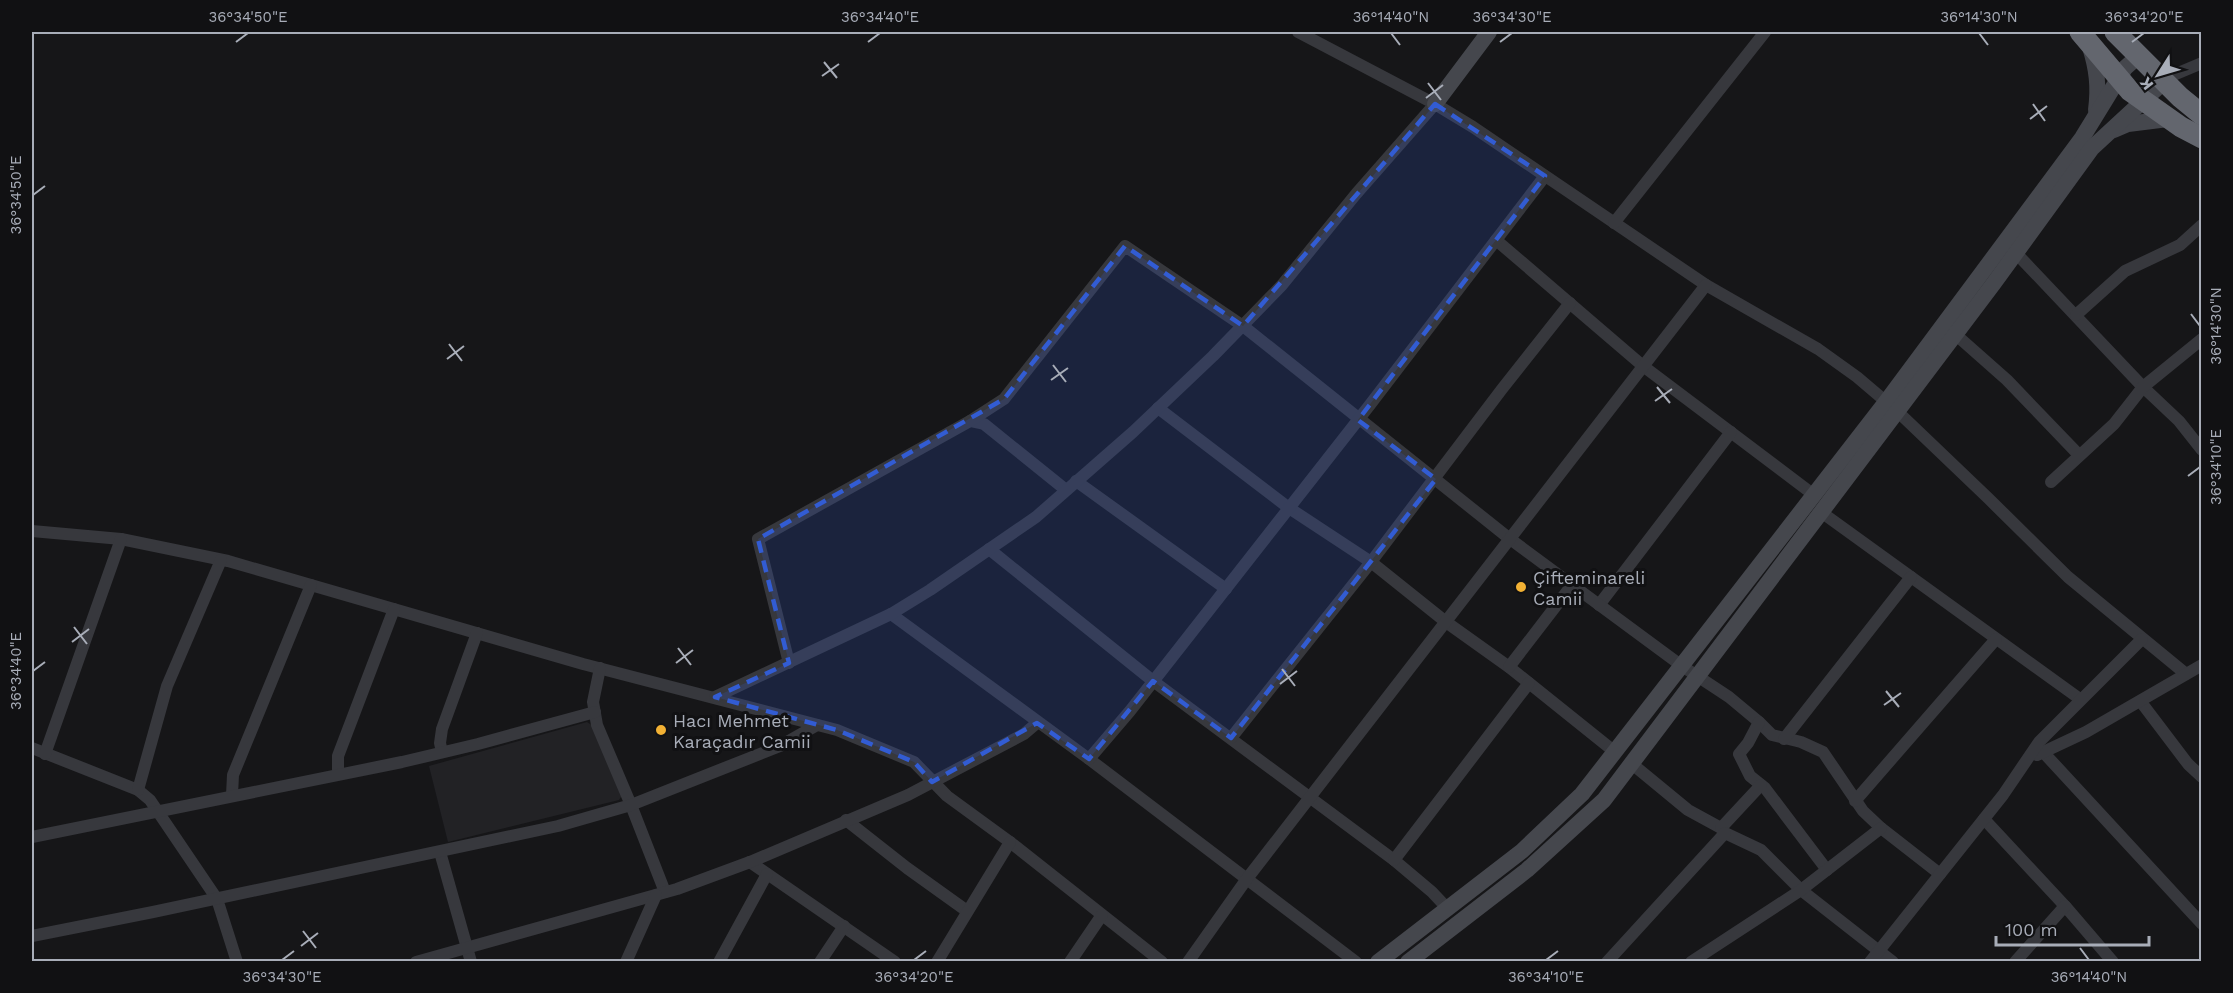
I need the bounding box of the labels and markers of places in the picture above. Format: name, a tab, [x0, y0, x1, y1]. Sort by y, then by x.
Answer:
place label: Çifteminareli Camii	[1533, 567, 1645, 609]
marker: Çifteminareli Camii	[1514, 580, 1528, 594]
place label: Hacı Mehmet Karaçadır Camii	[673, 710, 811, 752]
marker: Hacı Mehmet Karaçadır Camii	[654, 723, 668, 737]

